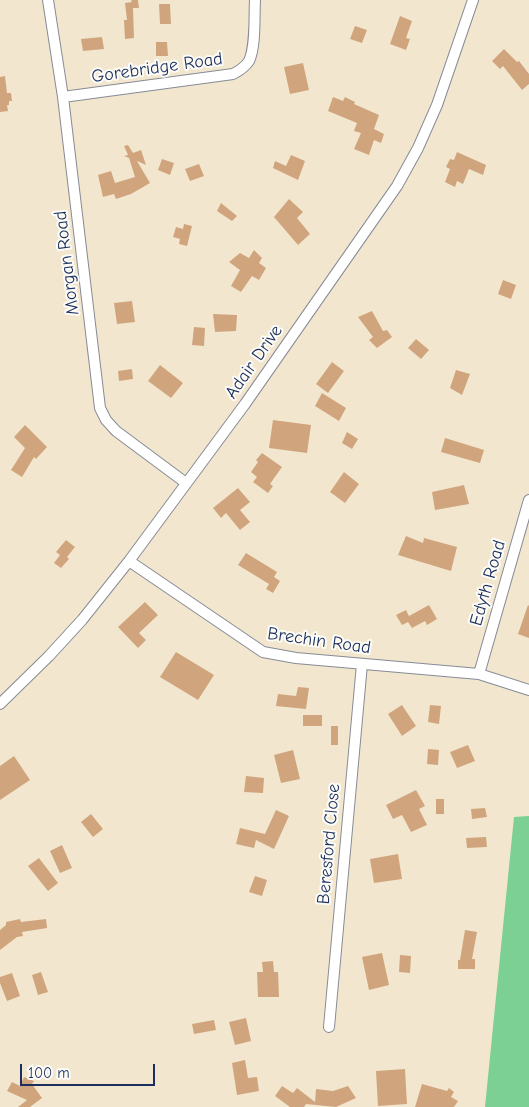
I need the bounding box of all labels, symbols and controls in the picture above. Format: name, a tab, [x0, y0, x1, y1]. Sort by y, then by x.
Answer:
street label: Gorebridge Road	[90, 48, 224, 88]
street label: Morgan Road	[50, 210, 84, 316]
street label: Adair Drive	[221, 321, 287, 403]
street label: Edyth Road	[465, 538, 511, 628]
street label: Brechin Road	[266, 623, 372, 659]
street label: Beresford Close	[313, 783, 345, 905]
scale bar	[22, 1054, 158, 1086]
text: 100 m	[28, 1064, 70, 1082]

